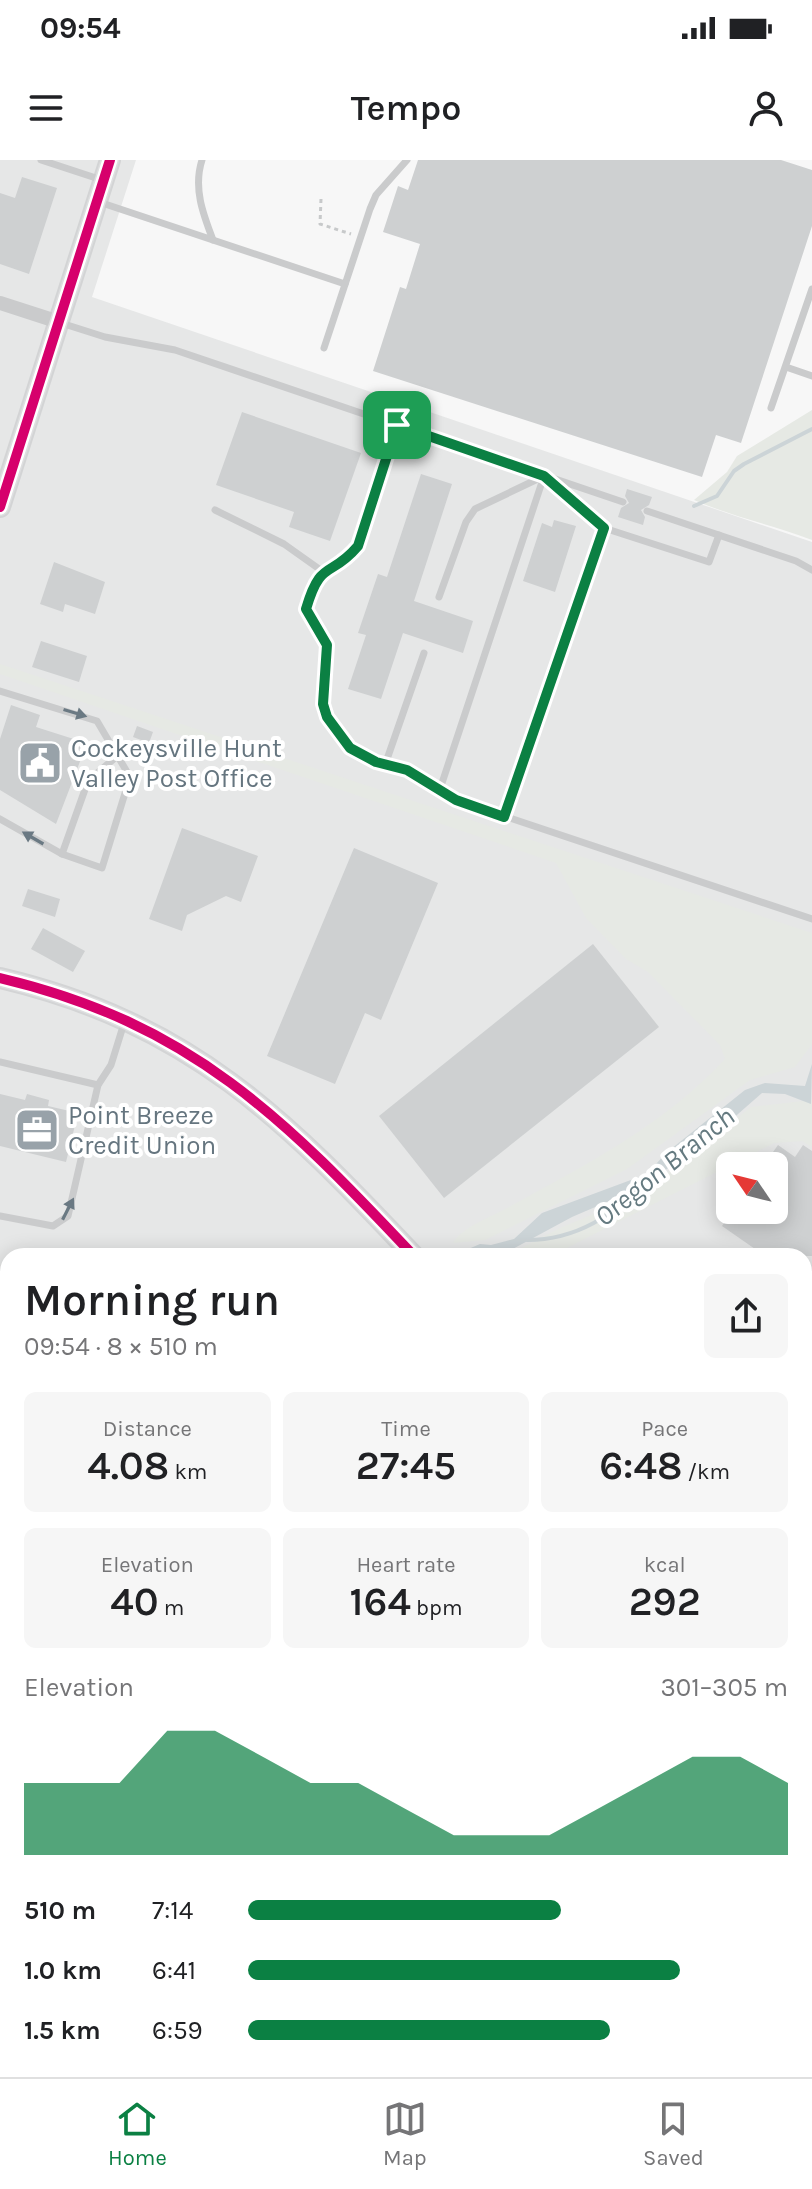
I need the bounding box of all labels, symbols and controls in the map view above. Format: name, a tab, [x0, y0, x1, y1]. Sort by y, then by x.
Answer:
text: 09:54	[40, 10, 121, 46]
icon: menu	[24, 86, 68, 130]
icon: person	[744, 86, 788, 130]
text: Tempo	[351, 87, 461, 129]
pin	[363, 391, 431, 459]
icon: arrive	[375, 403, 419, 447]
one-way arrow	[63, 707, 87, 719]
place label: Cockeysville Hunt Valley Post Office	[71, 733, 282, 794]
public building icon: Cockeysville Hunt Valley Post Office	[16, 739, 64, 787]
one-way arrow	[21, 831, 44, 845]
place label: Point Breeze Credit Union	[68, 1100, 216, 1161]
water label: Oregon Branch	[588, 1100, 741, 1233]
office icon: Point Breeze Credit Union	[13, 1106, 61, 1154]
north arrow	[716, 1152, 788, 1224]
map controls	[716, 1152, 788, 1224]
one-way arrow	[61, 1197, 75, 1220]
button: share	[704, 1274, 788, 1358]
text: Morning run	[24, 1275, 280, 1326]
text: 09:54 · 8 × 510 m	[24, 1331, 218, 1362]
text: Distance	[103, 1416, 192, 1442]
text: Time	[381, 1416, 431, 1442]
text: Pace	[641, 1416, 688, 1442]
text: 4.08	[87, 1442, 169, 1489]
text: 27:45	[356, 1442, 456, 1489]
text: 6:48	[599, 1442, 682, 1489]
text: km	[169, 1459, 207, 1485]
text: /km	[682, 1459, 730, 1485]
text: Elevation	[101, 1552, 194, 1578]
text: Heart rate	[356, 1552, 456, 1578]
text: kcal	[644, 1552, 686, 1578]
text: 40	[110, 1578, 159, 1625]
text: 164	[350, 1578, 411, 1625]
text: 292	[629, 1578, 701, 1625]
text: m	[159, 1595, 184, 1621]
text: bpm	[411, 1595, 462, 1621]
text: Elevation	[24, 1672, 134, 1703]
text: 301–305 m	[660, 1672, 788, 1703]
text: 510 m	[24, 1895, 96, 1926]
text: 7:14	[152, 1895, 193, 1926]
text: 1.0 km	[24, 1955, 102, 1986]
text: 6:41	[152, 1955, 196, 1986]
text: 1.5 km	[24, 2015, 101, 2046]
text: 6:59	[152, 2015, 203, 2046]
tab: Home	[108, 2097, 167, 2171]
tab: Map	[383, 2097, 427, 2171]
tab: Saved	[643, 2097, 704, 2171]

